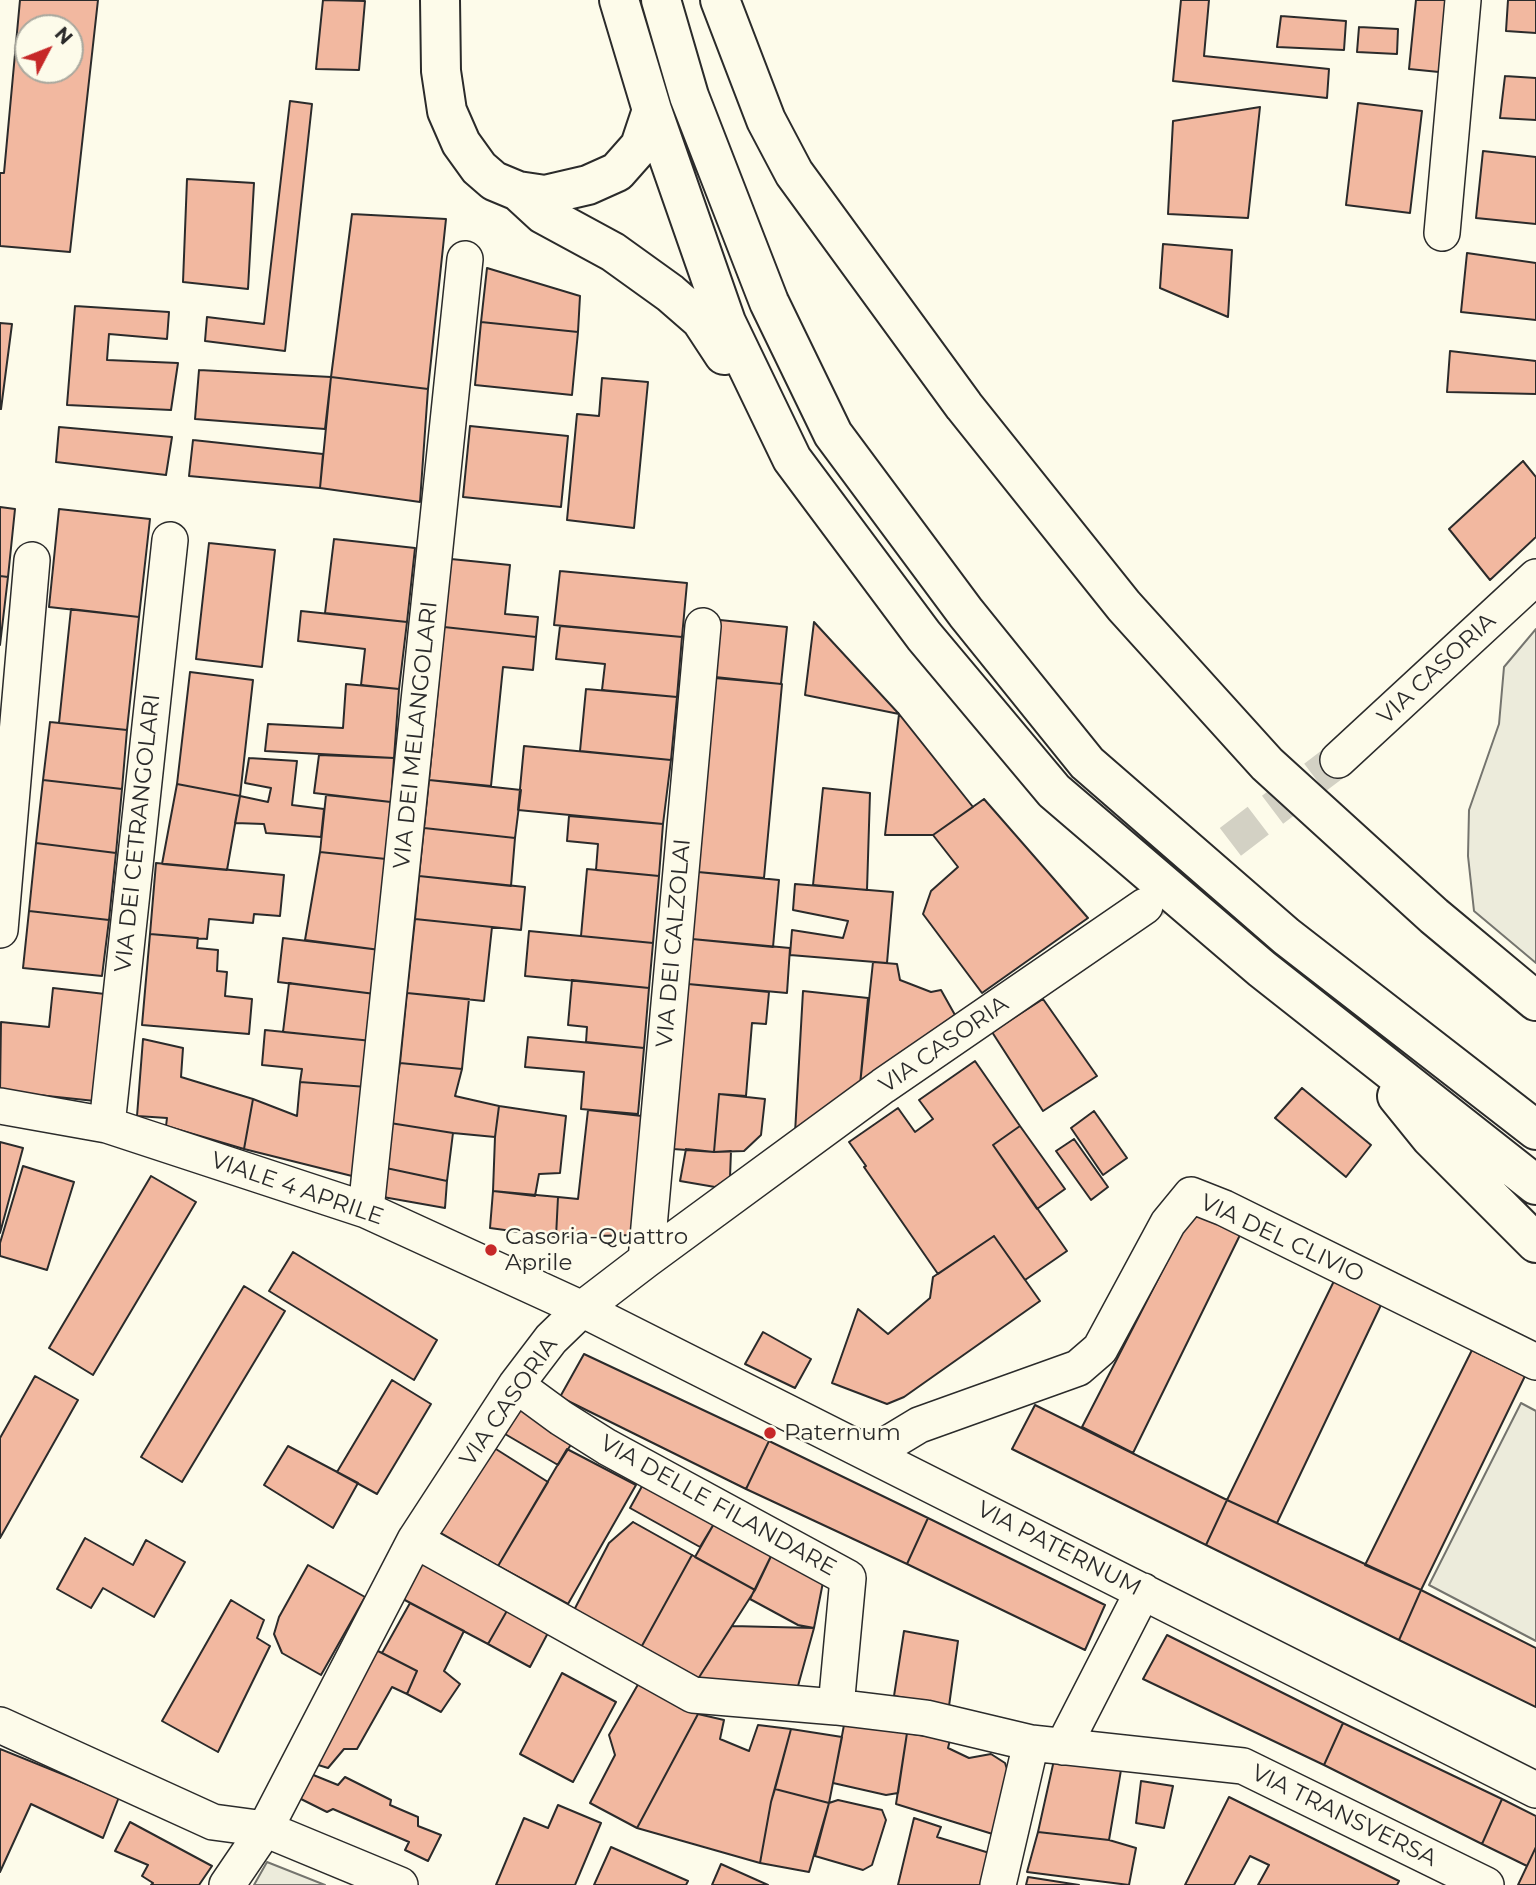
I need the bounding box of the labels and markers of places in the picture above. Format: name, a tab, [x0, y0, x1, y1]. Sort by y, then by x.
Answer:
place label: Casoria-Quattro Aprile	[505, 1223, 688, 1277]
marker: Casoria-Quattro Aprile	[483, 1242, 499, 1258]
place label: Paternum	[784, 1419, 901, 1447]
marker: Paternum	[762, 1425, 778, 1441]

